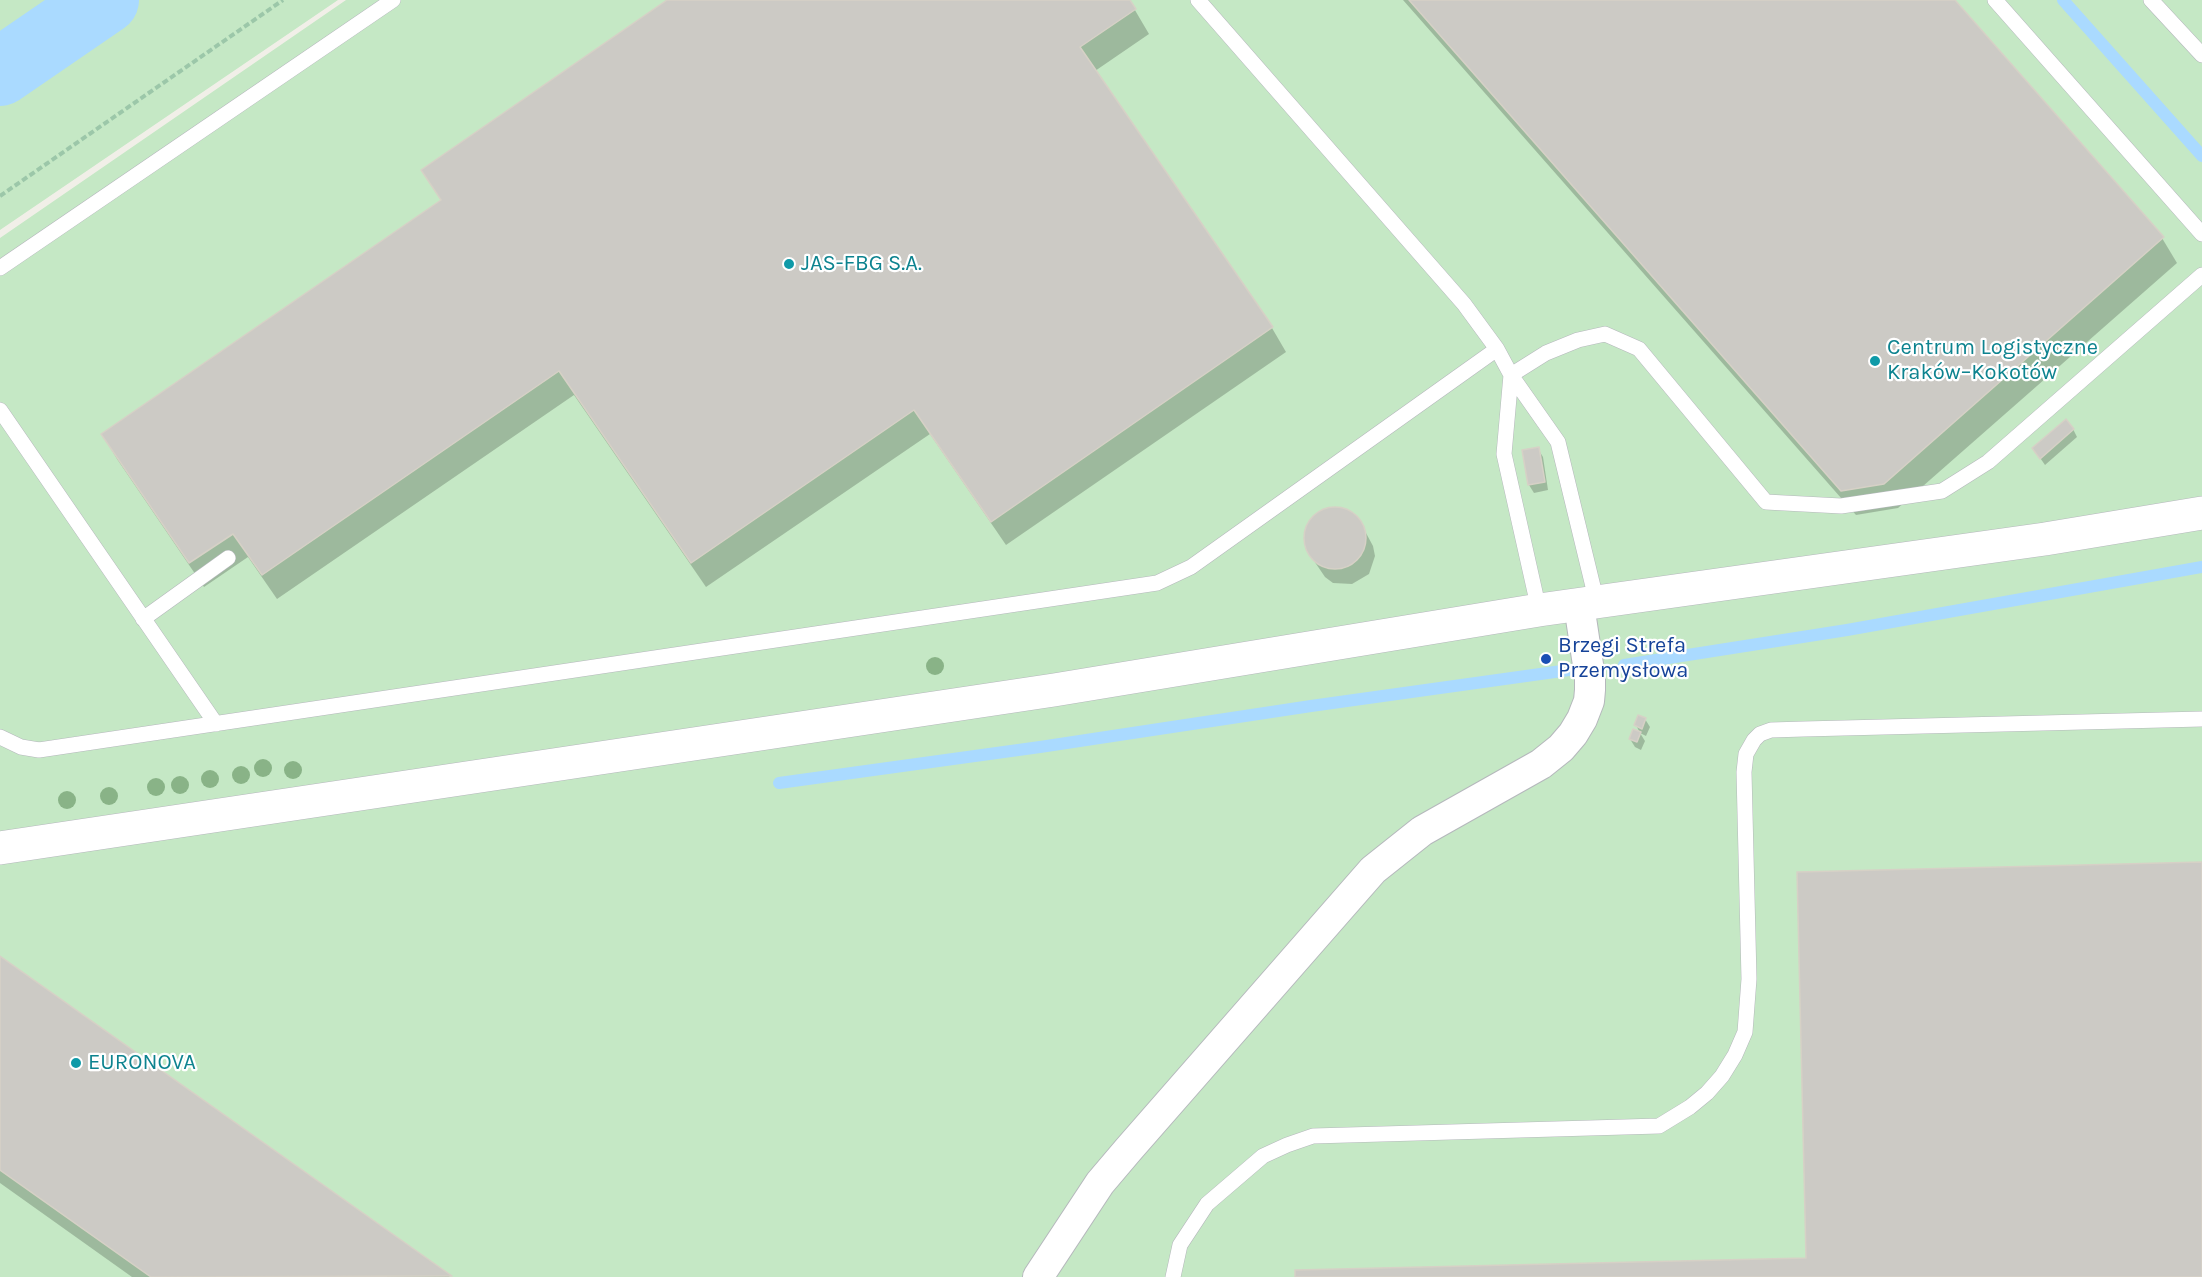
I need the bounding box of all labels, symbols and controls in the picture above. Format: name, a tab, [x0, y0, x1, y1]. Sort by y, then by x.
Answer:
place label: JAS-FBG S.A.	[801, 251, 922, 277]
marker: JAS-FBG S.A.	[782, 257, 796, 271]
place label: Centrum Logistyczne Kraków–Kokotów	[1887, 335, 2098, 386]
marker: Centrum Logistyczne Kraków–Kokotów	[1868, 354, 1882, 368]
place label: Brzegi Strefa Przemysłowa	[1558, 633, 1688, 684]
marker: Brzegi Strefa Przemysłowa	[1539, 652, 1553, 666]
place label: EURONOVA	[88, 1050, 196, 1076]
marker: EURONOVA	[69, 1056, 83, 1070]

